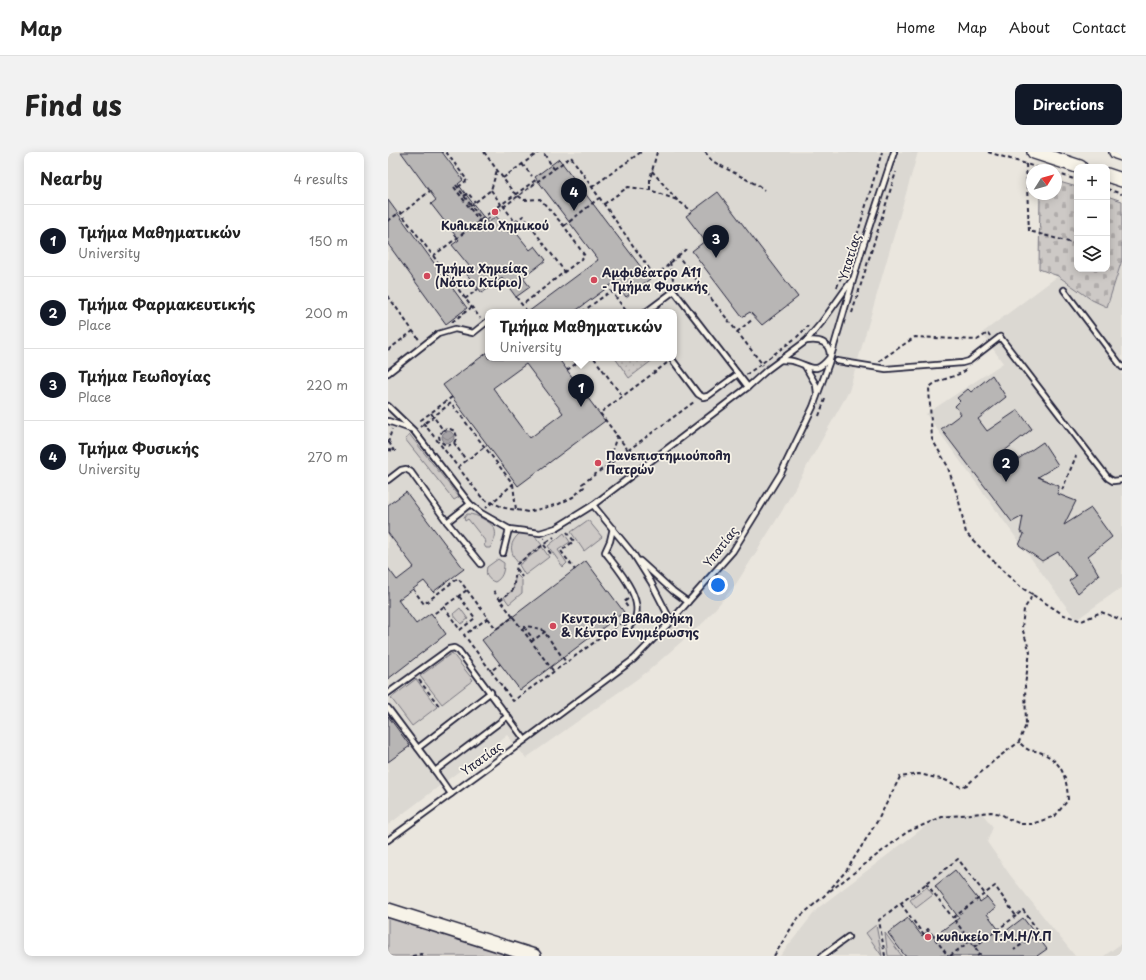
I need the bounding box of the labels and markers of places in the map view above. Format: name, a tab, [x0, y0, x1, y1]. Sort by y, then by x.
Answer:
pin: 4	[561, 178, 587, 211]
marker: Κυλικείο Χημικού	[490, 207, 500, 217]
place label: Κυλικείο Χημικού	[441, 216, 549, 234]
pin: 3	[703, 225, 729, 258]
place label: Τμήμα Χημείας (Νότιο Κτίριο)	[435, 259, 528, 291]
place label: Αμφιθέατρο Α11 - Τμήμα Φυσικής	[602, 263, 708, 295]
marker: Τμήμα Χημείας (Νότιο Κτίριο)	[422, 271, 432, 281]
marker: Αμφιθέατρο Α11 - Τμήμα Φυσικής	[589, 275, 599, 285]
pin: 1	[568, 374, 594, 407]
place label: Πανεπιστημιούπολη Πατρών	[606, 446, 731, 478]
pin: 2	[993, 449, 1019, 482]
marker: Πανεπιστημιούπολη Πατρών	[593, 458, 603, 468]
place label: Κεντρική Βιβλιοθήκη & Κέντρο Ενημέρωσης	[561, 609, 700, 641]
marker: Κεντρική Βιβλιοθήκη & Κέντρο Ενημέρωσης	[548, 621, 558, 631]
place label: κυλικείο Τ.M.Η/Υ.Π	[936, 927, 1052, 945]
marker: κυλικείο Τ.M.Η/Υ.Π	[923, 932, 933, 942]

